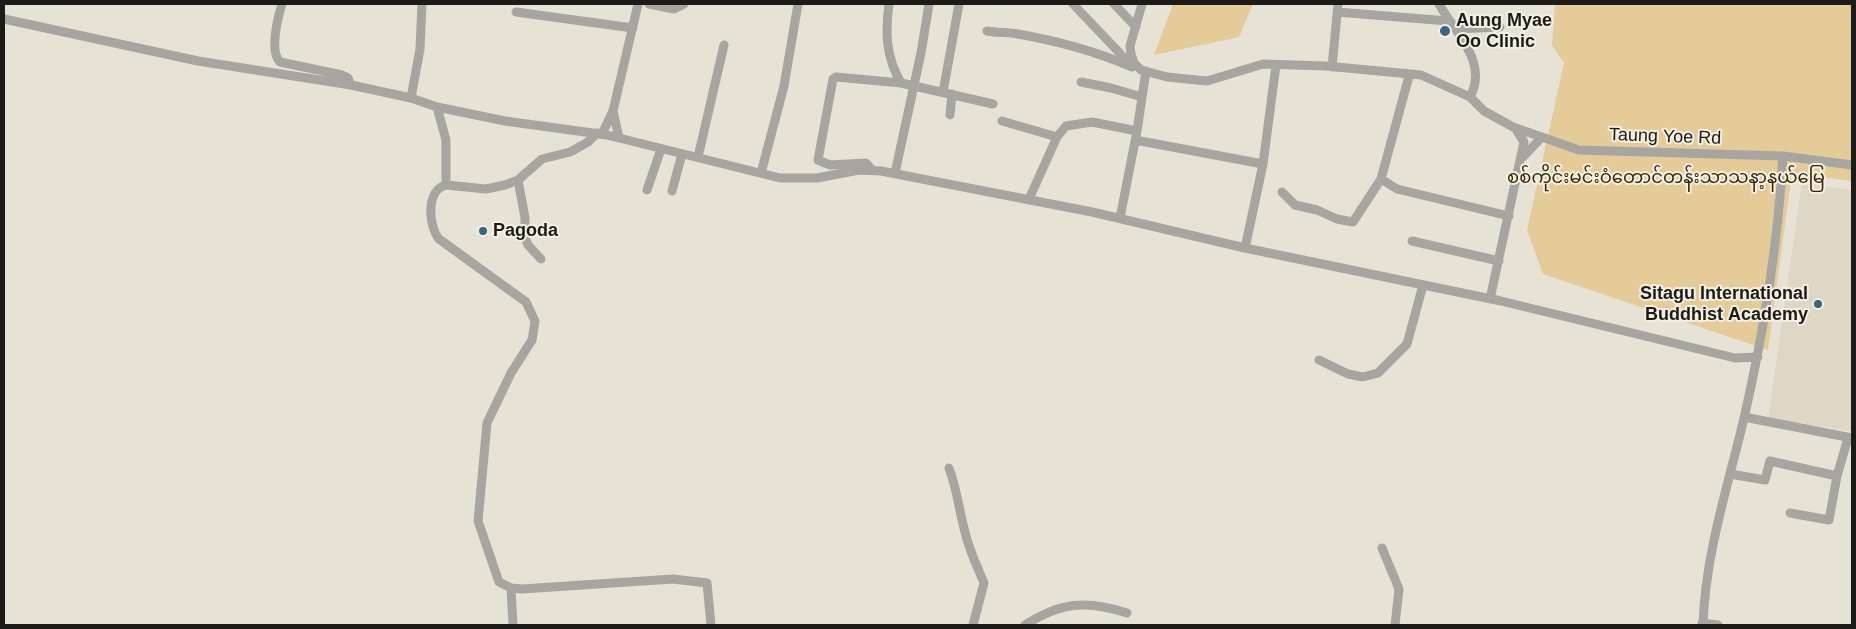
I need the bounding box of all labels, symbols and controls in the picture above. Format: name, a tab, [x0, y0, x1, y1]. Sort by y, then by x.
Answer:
place label: Aung Myae Oo Clinic	[1456, 10, 1552, 52]
marker: Aung Myae Oo Clinic	[1438, 24, 1452, 38]
street label: Taung Yoe Rd	[1608, 124, 1722, 150]
park label: စစ်ကိုင်းမင်းဝံတောင်တန်းသာသနာ့နယ်မြေ	[1507, 167, 1825, 189]
place label: Pagoda	[493, 220, 558, 242]
marker: Pagoda	[477, 225, 489, 237]
place label: Sitagu International Buddhist Academy	[1640, 283, 1808, 326]
marker: Sitagu International Buddhist Academy	[1812, 298, 1824, 310]

